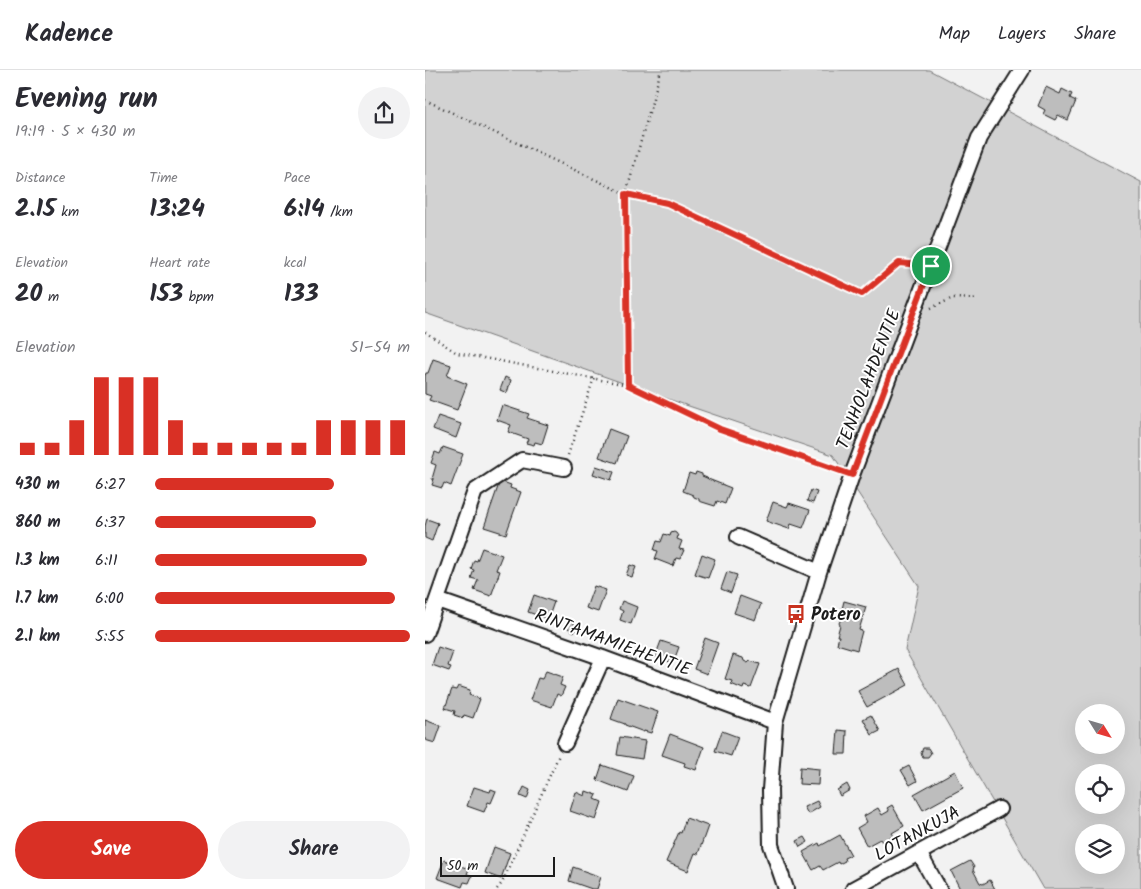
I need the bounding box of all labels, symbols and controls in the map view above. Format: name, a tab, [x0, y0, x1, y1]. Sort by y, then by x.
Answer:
text: Kadence	[25, 15, 113, 54]
text: Map	[939, 20, 970, 49]
text: Layers	[998, 20, 1046, 49]
text: Share	[1074, 20, 1116, 49]
text: Evening run	[15, 77, 158, 122]
button: share	[358, 87, 410, 139]
text: 19:19 · 5 × 430 m	[15, 119, 136, 144]
text: Distance	[15, 167, 65, 189]
text: Time	[149, 167, 178, 189]
text: Pace	[284, 167, 310, 189]
text: 2.15	[15, 189, 56, 229]
text: 13:24	[149, 189, 205, 229]
text: 6:14	[284, 189, 325, 229]
text: km	[56, 201, 79, 223]
text: /km	[325, 201, 353, 223]
pin	[910, 245, 952, 287]
text: Elevation	[15, 252, 68, 274]
text: Heart rate	[149, 252, 210, 274]
text: kcal	[284, 252, 306, 274]
icon: arrive	[917, 252, 945, 280]
text: 20	[15, 274, 42, 314]
text: 153	[149, 274, 183, 314]
text: 133	[284, 274, 319, 314]
text: m	[42, 286, 59, 308]
text: bpm	[183, 286, 214, 308]
street label: TENHOLAHDENTIE	[829, 305, 910, 454]
text: Elevation	[15, 335, 76, 360]
text: 51–54 m	[350, 335, 410, 360]
text: 430 m	[15, 472, 60, 497]
text: 6:27	[95, 472, 125, 497]
text: 860 m	[15, 510, 61, 535]
text: 6:37	[95, 510, 124, 535]
text: 1.3 km	[15, 548, 60, 573]
text: 6:11	[95, 548, 118, 573]
text: 1.7 km	[15, 586, 58, 611]
text: 6:00	[95, 586, 124, 611]
place label: Potero	[811, 601, 861, 630]
street label: RINTAMAMIEHENTIE	[530, 602, 695, 685]
bus stop icon: Potero	[785, 603, 807, 625]
text: 2.1 km	[15, 624, 60, 649]
text: 5:55	[95, 624, 125, 649]
north arrow	[1075, 704, 1125, 754]
map controls	[1075, 704, 1125, 874]
button: locate	[1075, 764, 1125, 814]
street label: LOTANKUJA	[869, 799, 966, 870]
button: Save	[15, 821, 208, 879]
button: Share	[218, 821, 410, 879]
button: layers	[1075, 824, 1125, 874]
scale bar	[440, 854, 555, 877]
text: 50 m	[447, 855, 478, 877]

